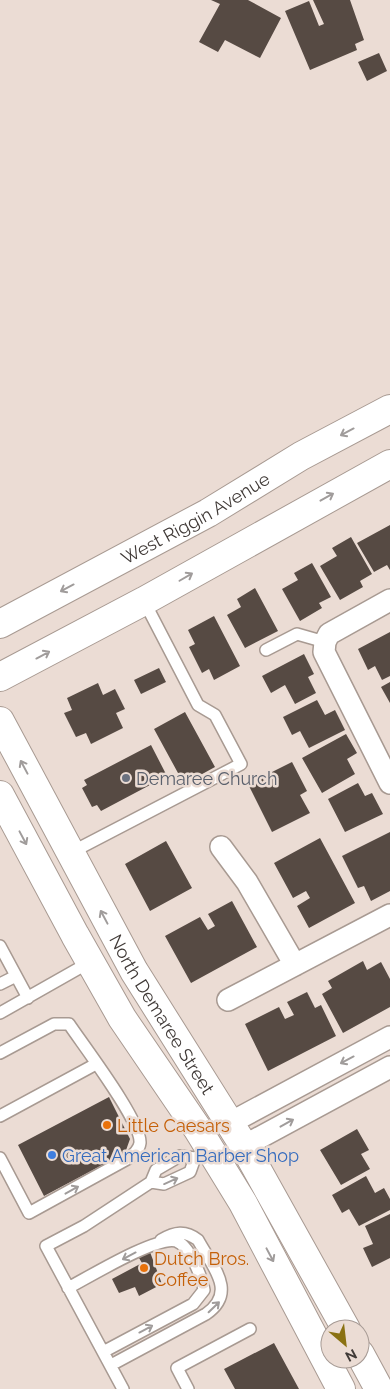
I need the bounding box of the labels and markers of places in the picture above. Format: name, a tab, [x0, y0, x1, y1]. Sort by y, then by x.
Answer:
place label: Demaree Church	[136, 768, 277, 789]
marker: Demaree Church	[120, 772, 132, 784]
place label: Little Caesars	[117, 1115, 230, 1136]
marker: Little Caesars	[101, 1119, 113, 1131]
place label: Great American Barber Shop	[62, 1145, 299, 1166]
marker: Great American Barber Shop	[46, 1149, 58, 1161]
place label: Dutch Bros. Coffee	[154, 1248, 249, 1290]
marker: Dutch Bros. Coffee	[138, 1262, 150, 1274]

